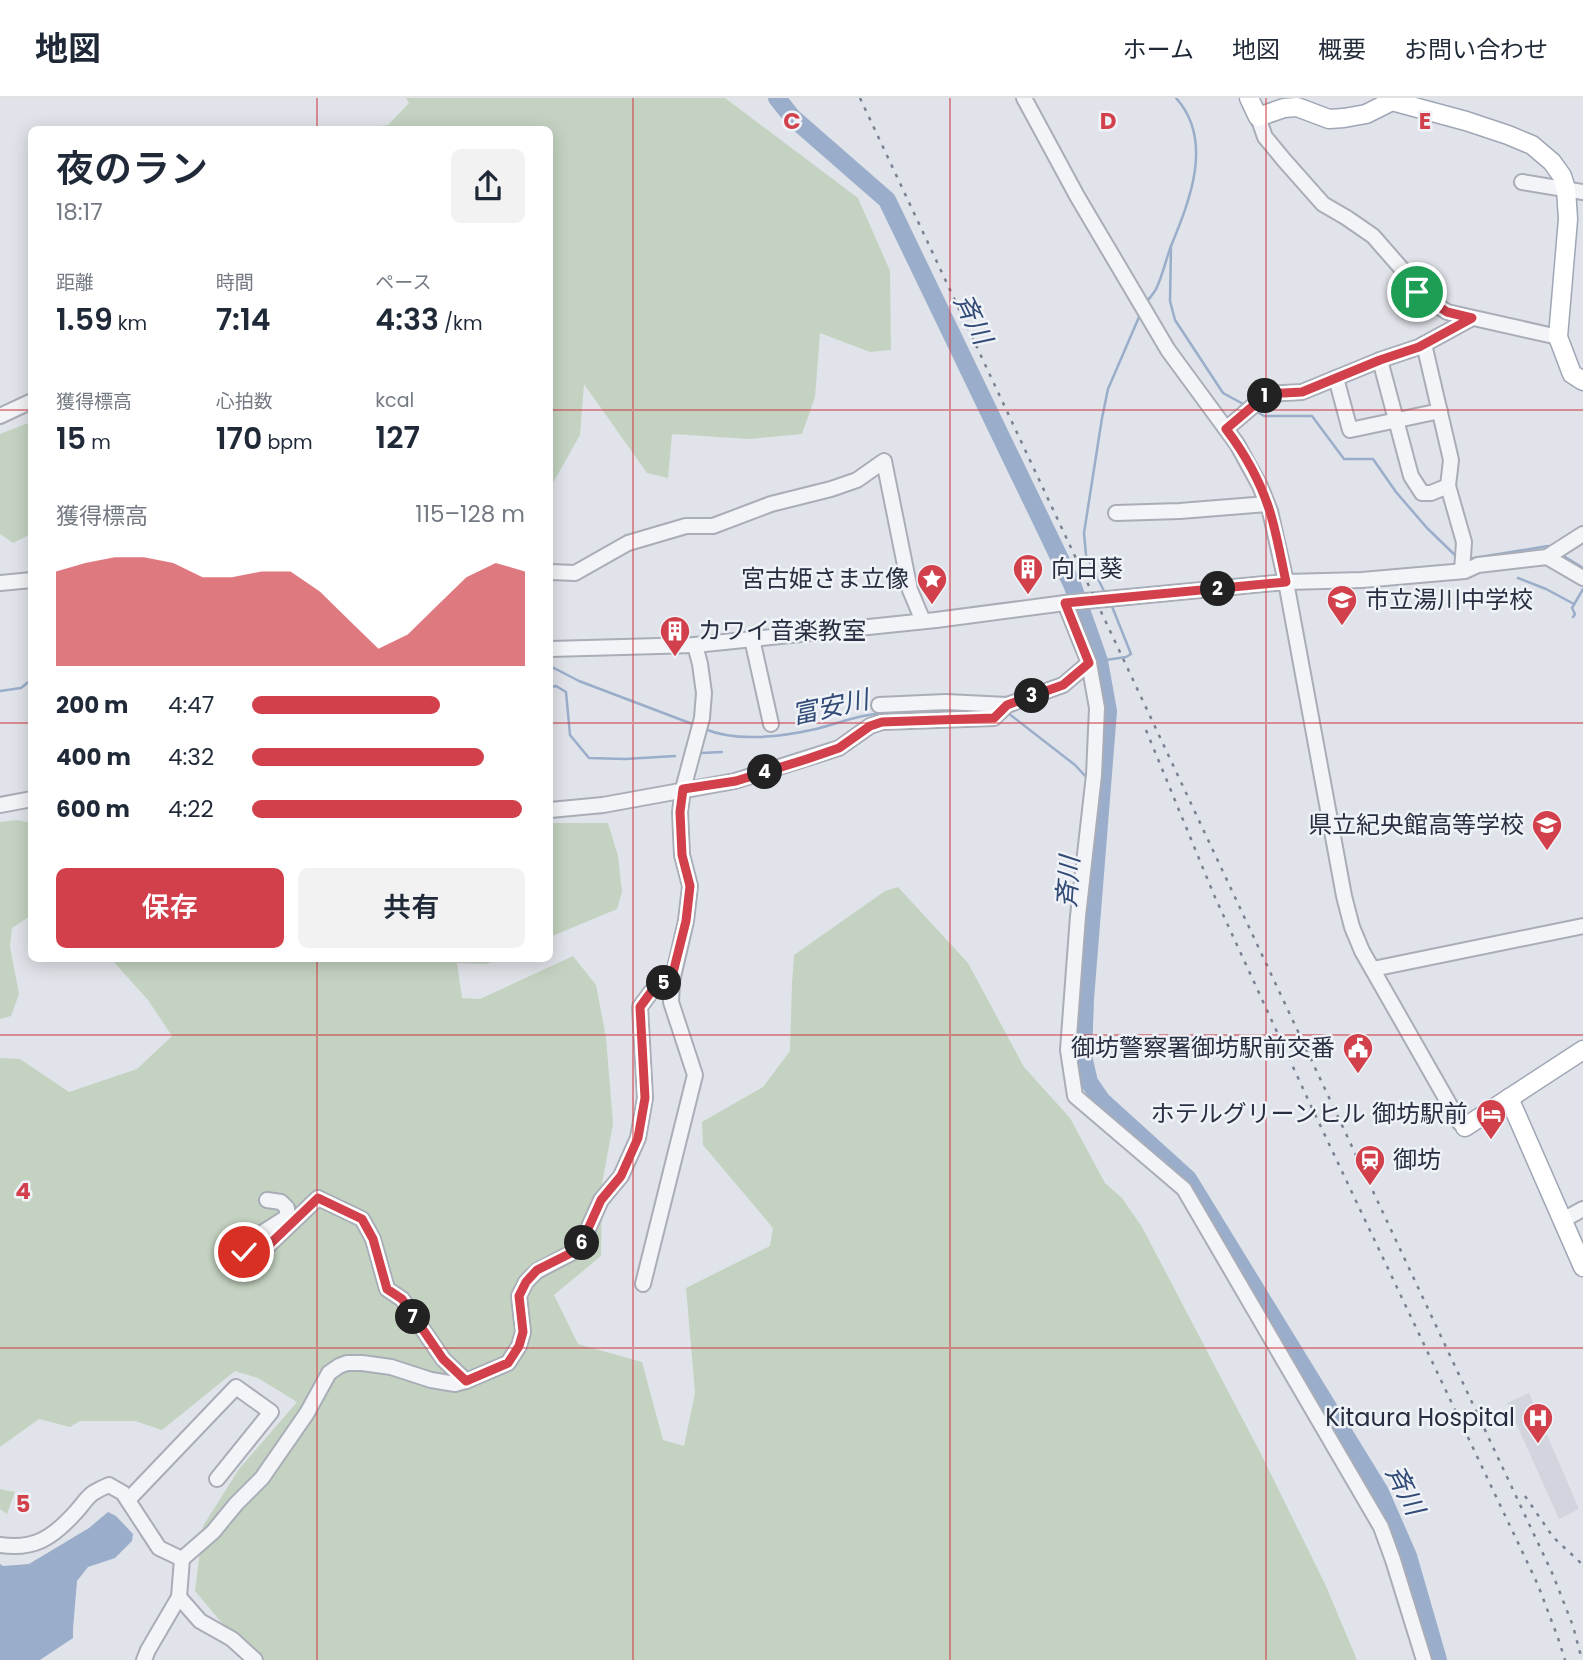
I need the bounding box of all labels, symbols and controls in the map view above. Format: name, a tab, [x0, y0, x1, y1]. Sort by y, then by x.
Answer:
text: 地図	[35, 25, 101, 72]
text: ホーム	[1123, 33, 1194, 66]
text: 地図	[1232, 33, 1280, 66]
text: 概要	[1318, 33, 1366, 66]
text: お問い合わせ	[1404, 33, 1548, 66]
text: C	[783, 105, 801, 137]
text: D	[1100, 105, 1116, 137]
text: E	[1419, 105, 1431, 137]
text: 夜のラン	[56, 142, 208, 195]
button: share	[451, 149, 525, 223]
text: 18:17	[56, 196, 103, 228]
pin	[1387, 262, 1447, 322]
text: 距離	[56, 269, 94, 296]
text: 時間	[216, 269, 254, 296]
text: ペース	[375, 269, 431, 296]
icon: arrive	[1398, 273, 1436, 311]
water label: 斉川	[945, 288, 1002, 353]
text: 1.59	[56, 298, 113, 341]
text: 7:14	[216, 298, 271, 341]
text: 4:33	[375, 298, 439, 341]
text: km	[113, 310, 147, 337]
text: /km	[439, 310, 482, 337]
pin: 1	[1248, 378, 1282, 414]
text: 1	[1261, 382, 1268, 409]
text: kcal	[375, 387, 414, 414]
text: 獲得標高	[56, 388, 132, 415]
text: 心拍数	[216, 388, 273, 415]
text: 127	[375, 416, 420, 459]
text: 15	[56, 417, 86, 460]
text: 170	[216, 417, 262, 460]
text: m	[86, 429, 111, 456]
text: bpm	[262, 429, 313, 456]
text: 115–128 m	[415, 498, 525, 530]
text: 獲得標高	[56, 500, 148, 532]
building icon: 向日葵	[1011, 552, 1045, 596]
place label: 向日葵	[1051, 552, 1123, 585]
place label: 宮古姫さま立像	[741, 562, 909, 595]
place icon: 宮古姫さま立像	[915, 562, 949, 606]
pin: 2	[1200, 572, 1236, 606]
text: 2	[1212, 575, 1223, 602]
school or university icon: 市立湯川中学校	[1325, 583, 1359, 627]
place label: 市立湯川中学校	[1365, 583, 1533, 616]
building icon: カワイ音楽教室	[658, 614, 692, 658]
place label: カワイ音楽教室	[698, 614, 866, 647]
pin: 3	[1014, 678, 1050, 714]
water label: 富安川	[788, 681, 875, 733]
text: 3	[1026, 682, 1037, 709]
text: 200 m	[56, 689, 128, 721]
text: 4:47	[168, 689, 214, 721]
text: 400 m	[56, 741, 131, 773]
text: 4:32	[168, 741, 214, 773]
pin: 4	[748, 754, 782, 790]
text: 4	[758, 758, 771, 785]
text: 600 m	[56, 793, 130, 825]
text: 4:22	[168, 793, 214, 825]
place label: 県立紀央館高等学校	[1308, 808, 1524, 841]
school or university icon: 県立紀央館高等学校	[1530, 808, 1564, 852]
water label: 斉川	[1048, 852, 1088, 909]
button: 保存	[56, 868, 284, 948]
button: 共有	[298, 868, 525, 948]
pin: 5	[646, 966, 682, 1001]
text: 5	[657, 969, 670, 996]
place label: 御坊警察署御坊駅前交番	[1071, 1031, 1335, 1064]
public building icon: 御坊警察署御坊駅前交番	[1341, 1031, 1375, 1075]
place label: ホテルグリーンヒル 御坊駅前	[1151, 1097, 1468, 1130]
hotel icon: ホテルグリーンヒル 御坊駅前	[1474, 1097, 1508, 1141]
station icon: 御坊	[1353, 1143, 1387, 1187]
place label: 御坊	[1393, 1143, 1441, 1176]
text: 4	[15, 1175, 31, 1207]
pin	[214, 1222, 274, 1282]
pin: 6	[564, 1226, 600, 1260]
text: 6	[575, 1229, 588, 1256]
icon: check	[225, 1233, 263, 1271]
pin: 7	[396, 1300, 430, 1334]
text: 7	[407, 1303, 418, 1330]
place label: Kitaura Hospital	[1325, 1401, 1515, 1434]
hospital icon: Kitaura Hospital	[1521, 1401, 1555, 1445]
water label: 斉川	[1377, 1459, 1434, 1524]
text: 5	[16, 1488, 30, 1520]

